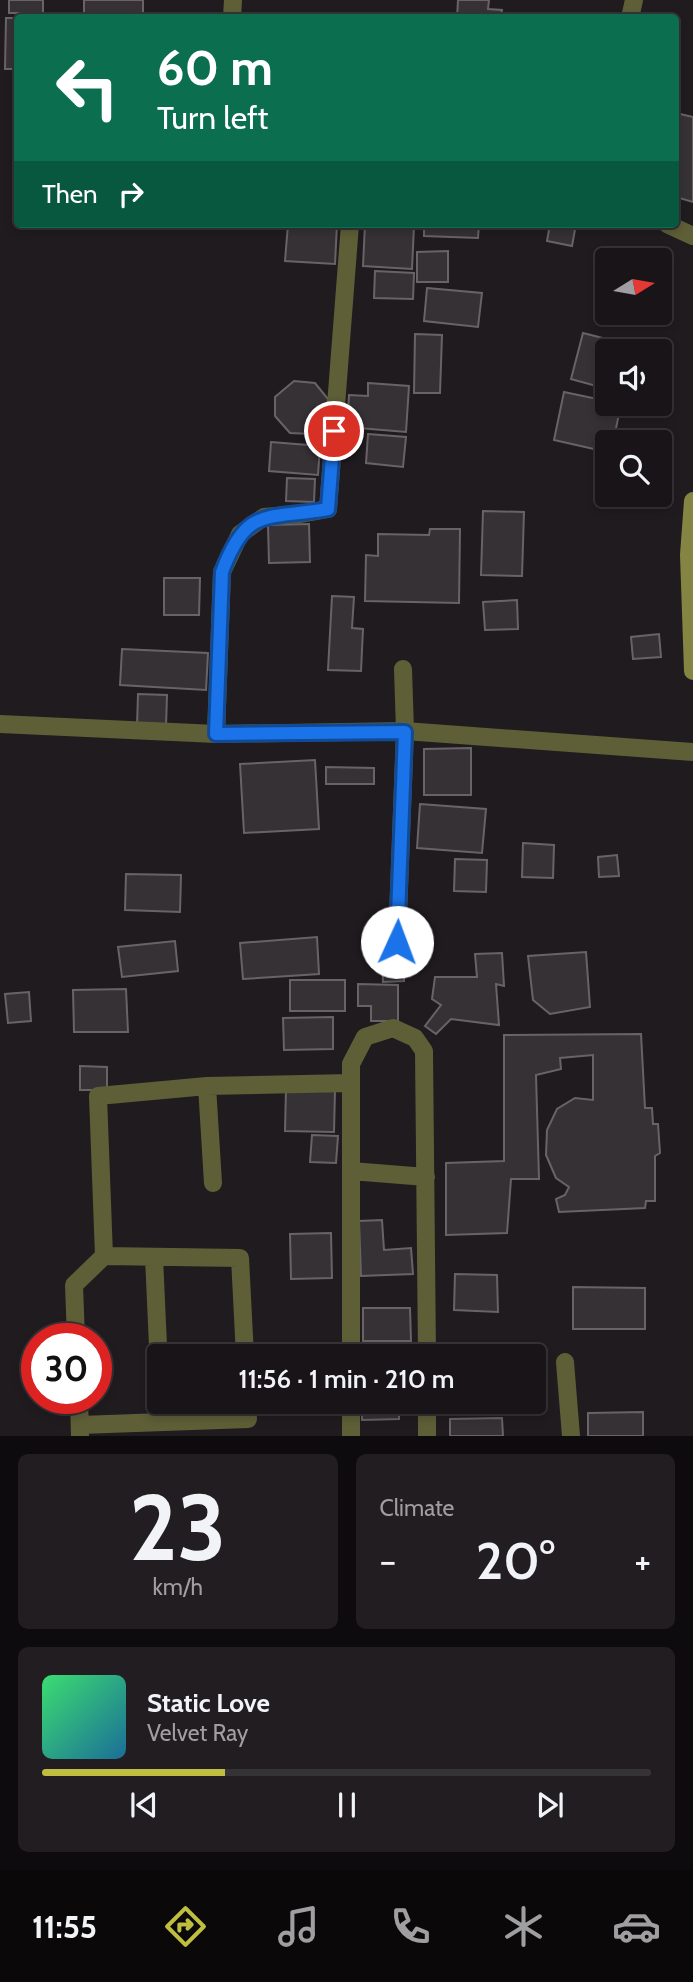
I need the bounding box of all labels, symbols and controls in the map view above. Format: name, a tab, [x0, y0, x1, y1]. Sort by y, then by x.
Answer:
text: 60 m	[157, 38, 273, 97]
icon: left	[42, 42, 133, 133]
text: Turn left	[157, 98, 268, 137]
icon: right	[112, 175, 150, 213]
text: Then	[42, 178, 98, 210]
north arrow	[595, 248, 672, 326]
map controls	[595, 248, 672, 507]
button: sound	[595, 339, 672, 416]
pin	[304, 401, 364, 461]
icon: arrive	[315, 412, 353, 450]
button: search	[595, 430, 672, 507]
position arrow	[360, 905, 434, 979]
speed limit sign: 30	[21, 1323, 112, 1414]
text: 11:56 · 1 min · 210 m	[238, 1363, 455, 1395]
text: 23	[129, 1472, 226, 1583]
text: Climate	[380, 1494, 454, 1522]
text: 20°	[476, 1529, 555, 1592]
text: −	[380, 1537, 396, 1584]
text: +	[634, 1537, 651, 1584]
text: km/h	[153, 1573, 203, 1601]
text: Static Love	[147, 1687, 270, 1719]
text: Velvet Ray	[147, 1719, 248, 1747]
icon: previous	[125, 1786, 163, 1824]
icon: pause	[328, 1786, 366, 1824]
icon: next	[531, 1786, 569, 1824]
icon: directions	[161, 1902, 210, 1951]
icon: music	[274, 1902, 323, 1951]
icon: phone	[386, 1902, 435, 1951]
icon: climate	[499, 1902, 548, 1951]
icon: car	[612, 1902, 661, 1951]
text: 11:55	[32, 1907, 97, 1946]

